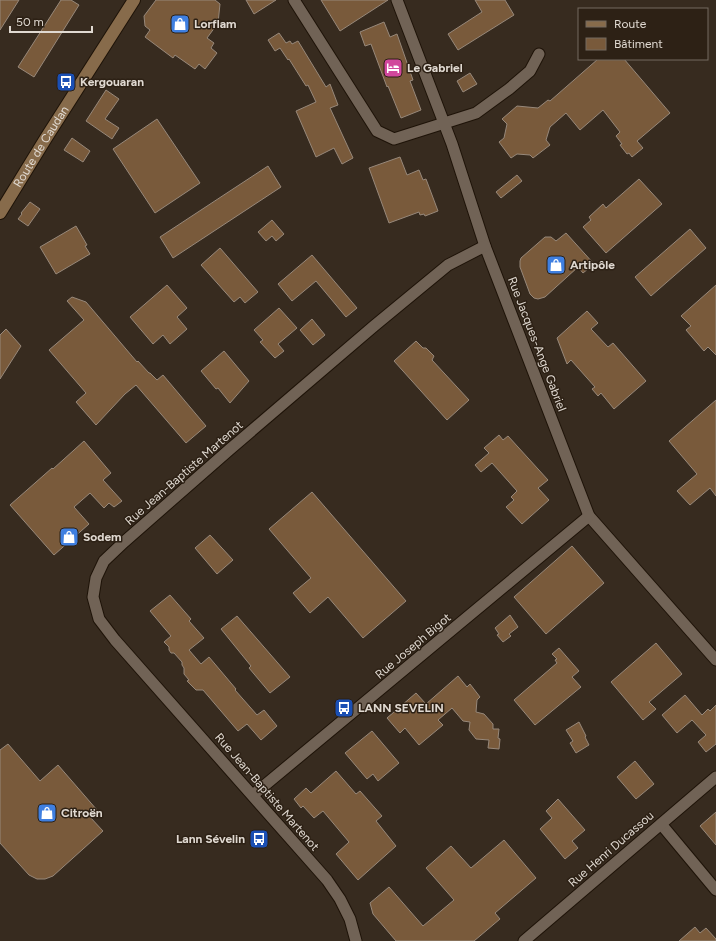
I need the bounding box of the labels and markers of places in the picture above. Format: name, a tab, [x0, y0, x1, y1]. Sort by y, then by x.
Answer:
shop icon: Lorflam	[169, 13, 191, 35]
place label: Lorflam	[194, 17, 237, 31]
hotel icon: Le Gabriel	[382, 57, 404, 79]
place label: Le Gabriel	[407, 61, 463, 75]
bus stop icon: Kergouaran	[55, 71, 77, 93]
place label: Kergouaran	[80, 75, 144, 89]
shop icon: Artipôle	[545, 254, 567, 276]
place label: Artipôle	[570, 258, 615, 272]
shop icon: Sodem	[58, 526, 80, 548]
place label: Sodem	[83, 530, 122, 544]
bus stop icon: LANN SEVELIN	[333, 697, 355, 719]
place label: LANN SEVELIN	[358, 701, 444, 715]
shop icon: Citroën	[36, 802, 58, 824]
place label: Citroën	[61, 806, 103, 820]
bus stop icon: Lann Sévelin	[248, 828, 270, 850]
place label: Lann Sévelin	[176, 832, 245, 846]

